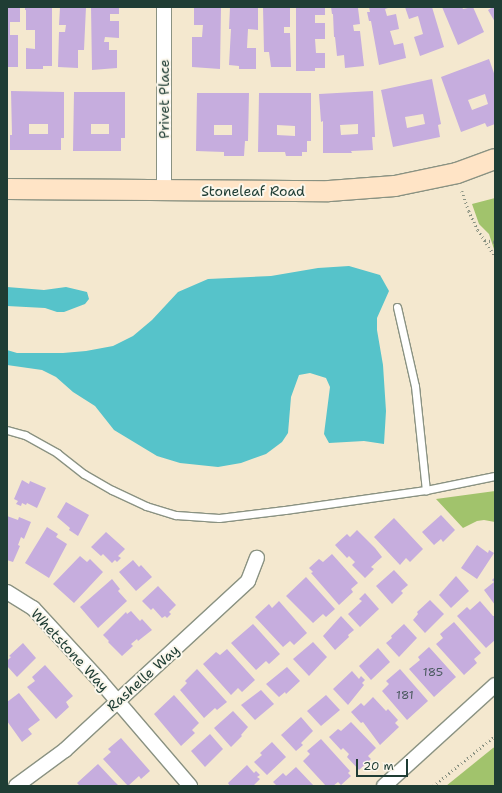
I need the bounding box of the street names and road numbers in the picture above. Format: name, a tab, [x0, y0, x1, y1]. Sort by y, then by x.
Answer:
street label: Privet Place	[156, 59, 172, 139]
street label: Stoneleaf Road	[201, 183, 305, 199]
street label: Whetstone Way	[27, 605, 113, 695]
street label: Rashelle Way	[103, 641, 183, 715]

